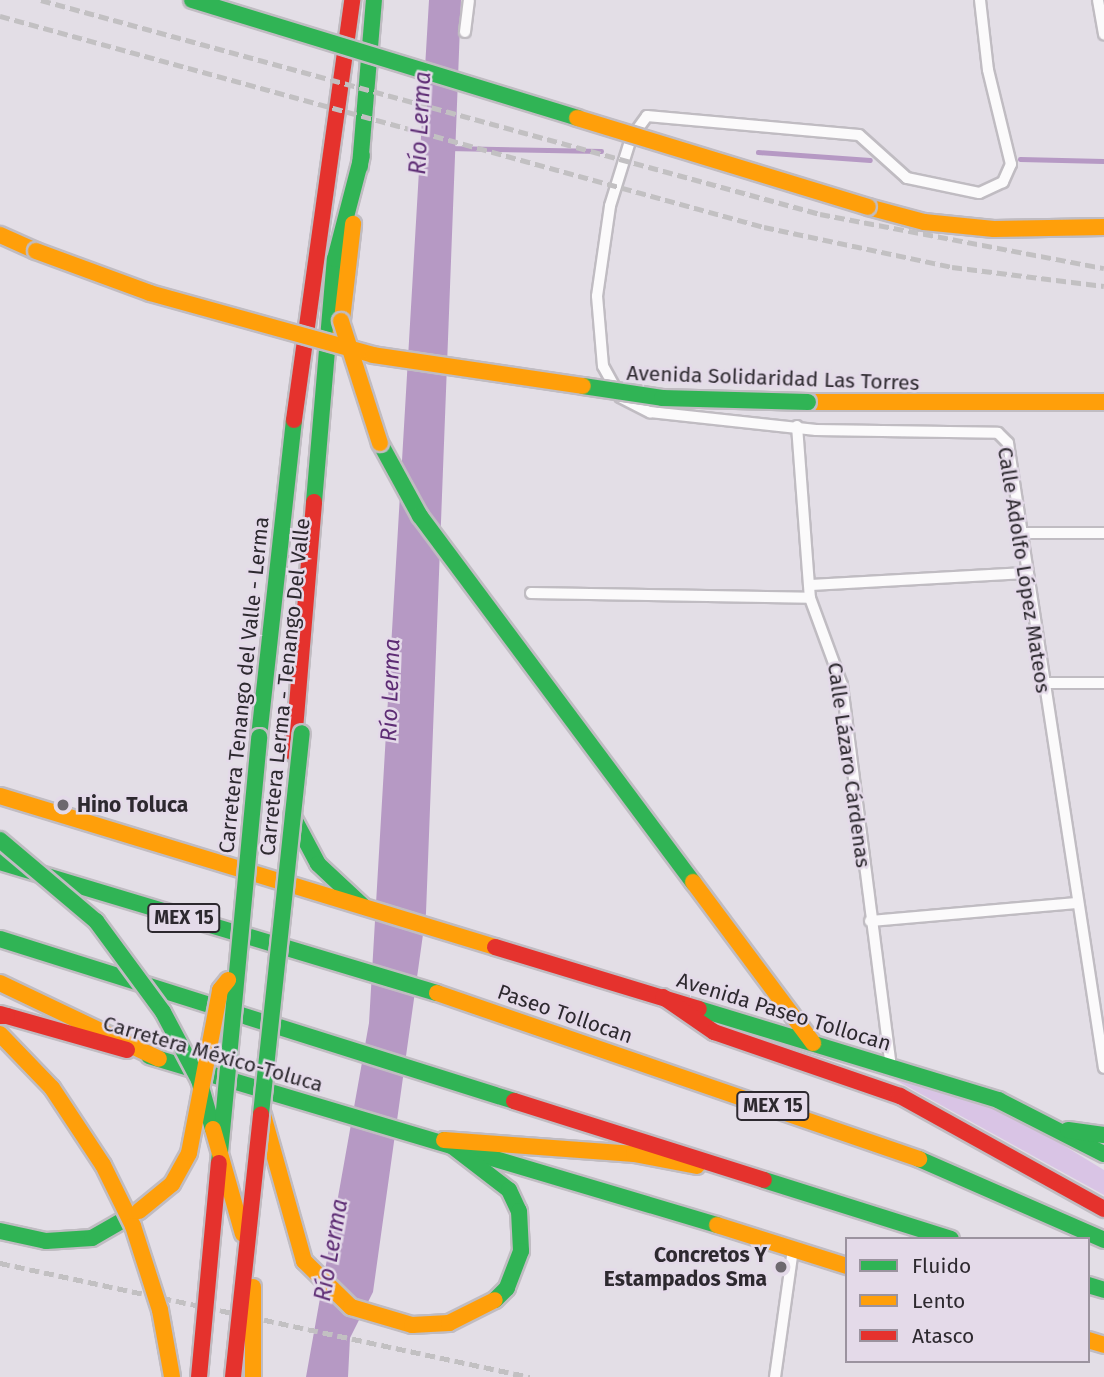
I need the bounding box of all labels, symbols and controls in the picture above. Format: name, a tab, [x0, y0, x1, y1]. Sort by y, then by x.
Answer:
water label: Río Lerma	[404, 71, 436, 175]
street label: Avenida Solidaridad Las Torres	[626, 360, 920, 396]
street label: Calle Adolfo López Mateos	[992, 445, 1056, 695]
street label: Carretera Tenango del Valle - Lerma	[214, 515, 274, 855]
street label: Carretera Lerma - Tenango Del Valle	[255, 517, 315, 857]
water label: Río Lerma	[374, 638, 406, 742]
street label: Calle Lázaro Cárdenas	[822, 661, 876, 869]
place label: Hino Toluca	[77, 792, 188, 818]
marker: Hino Toluca	[55, 797, 71, 813]
road number: MEX 15	[147, 902, 221, 934]
street label: Avenida Paseo Tollocan	[674, 967, 894, 1057]
street label: Paseo Tollocan	[494, 979, 636, 1049]
street label: Carretera México-Toluca	[100, 1011, 326, 1097]
road number: MEX 15	[736, 1090, 810, 1122]
water label: Río Lerma	[308, 1197, 354, 1303]
legend	[845, 1237, 1090, 1363]
place label: Concretos Y Estampados Sma	[604, 1242, 767, 1292]
text: Fluido	[912, 1253, 971, 1279]
marker: Concretos Y Estampados Sma	[773, 1259, 789, 1275]
text: Lento	[912, 1288, 965, 1314]
text: Atasco	[912, 1323, 974, 1349]

